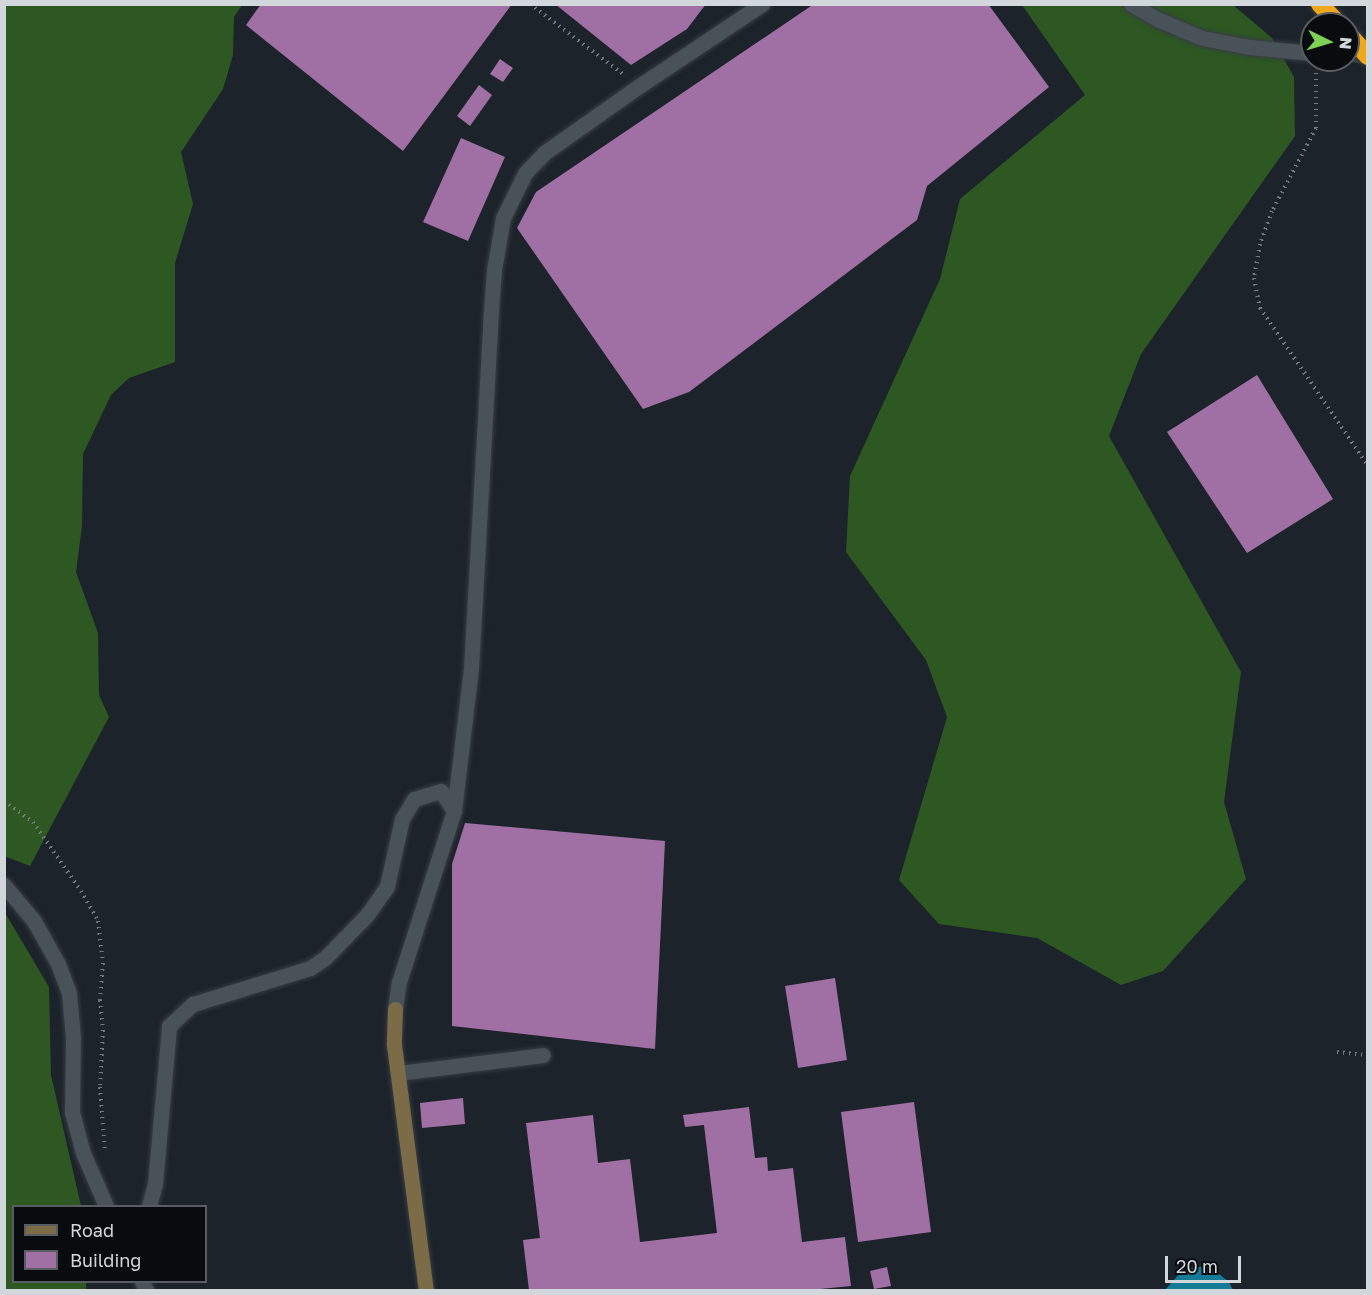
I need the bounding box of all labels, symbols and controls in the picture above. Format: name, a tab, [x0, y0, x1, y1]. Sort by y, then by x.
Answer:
north arrow	[1300, 12, 1360, 72]
text: N	[1335, 36, 1356, 50]
legend	[12, 1205, 207, 1283]
text: Road	[70, 1219, 114, 1241]
scale bar	[1168, 1244, 1244, 1282]
text: Building	[70, 1249, 141, 1271]
text: 20 m	[1176, 1255, 1218, 1277]

